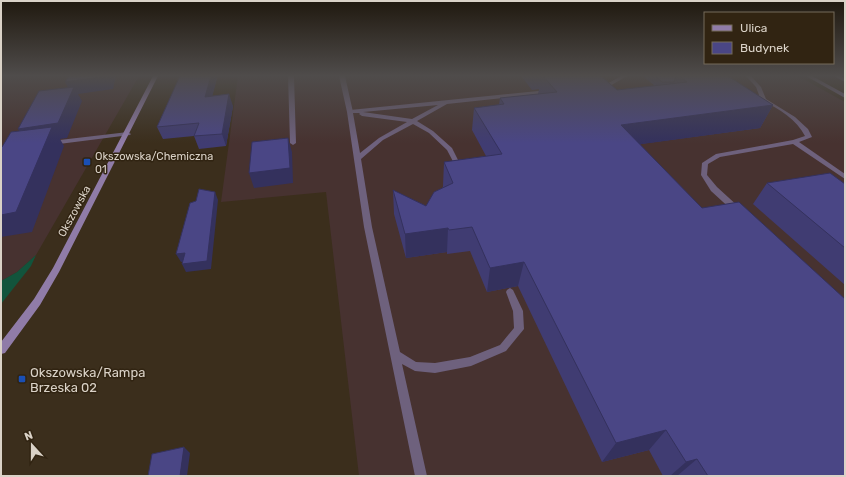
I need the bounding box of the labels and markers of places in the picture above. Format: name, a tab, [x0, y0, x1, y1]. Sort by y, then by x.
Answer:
place label: Okszowska/Chemiczna 01	[95, 150, 213, 176]
marker: Okszowska/Chemiczna 01	[82, 157, 92, 167]
place label: Okszowska/Rampa Brzeska 02	[30, 365, 145, 395]
marker: Okszowska/Rampa Brzeska 02	[17, 374, 27, 384]

